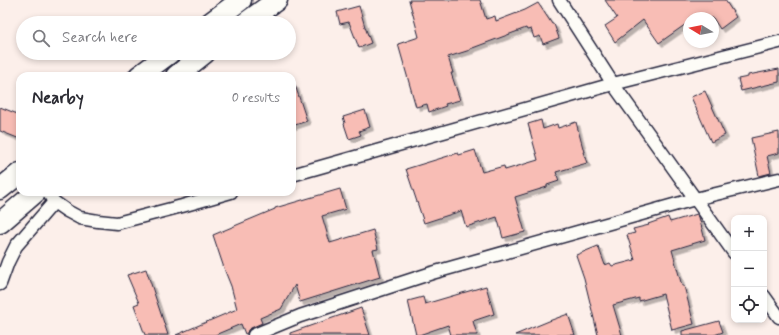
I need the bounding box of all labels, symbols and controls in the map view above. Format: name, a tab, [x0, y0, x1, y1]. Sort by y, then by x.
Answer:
north arrow	[683, 12, 719, 48]
search box	[16, 16, 296, 60]
icon: search	[30, 27, 52, 49]
text: Search here	[62, 28, 138, 48]
text: Nearby	[32, 87, 84, 109]
text: 0 results	[232, 90, 280, 107]
map controls	[731, 215, 767, 323]
button: +	[731, 215, 767, 251]
button: −	[731, 251, 767, 287]
button: locate	[731, 287, 767, 323]

